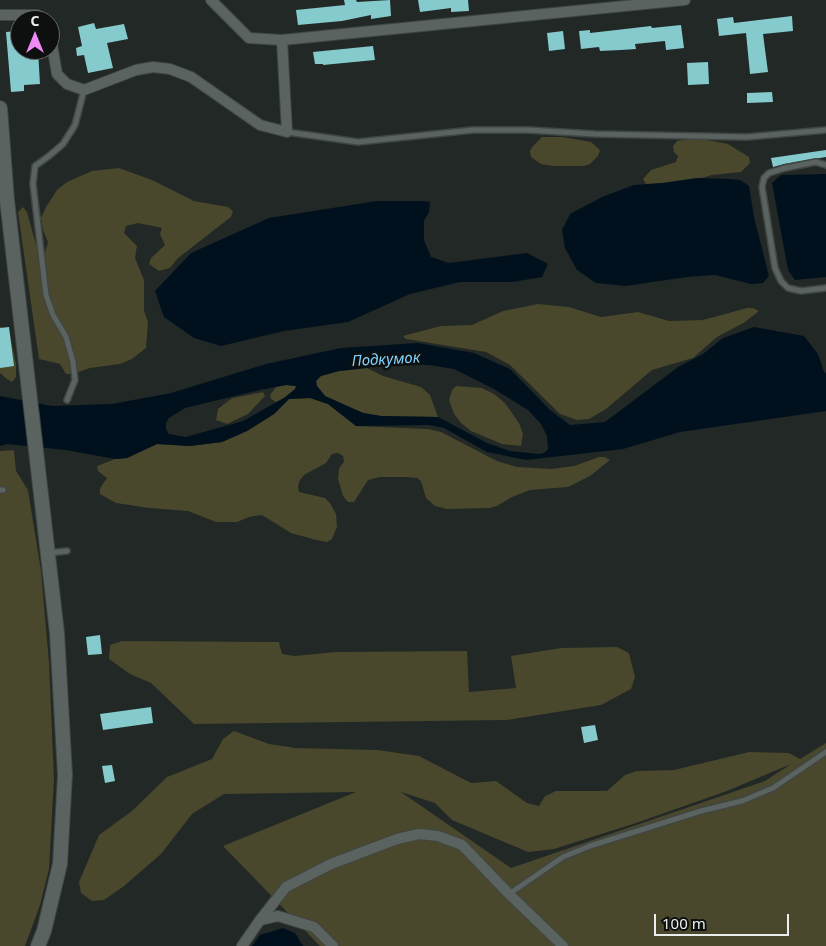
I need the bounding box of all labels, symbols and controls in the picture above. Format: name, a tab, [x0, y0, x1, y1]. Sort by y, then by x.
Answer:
north arrow	[10, 10, 60, 60]
text: С	[30, 11, 40, 30]
water label: Подкумок	[351, 349, 421, 371]
scale bar	[656, 904, 791, 936]
text: 100 m	[662, 913, 706, 933]

